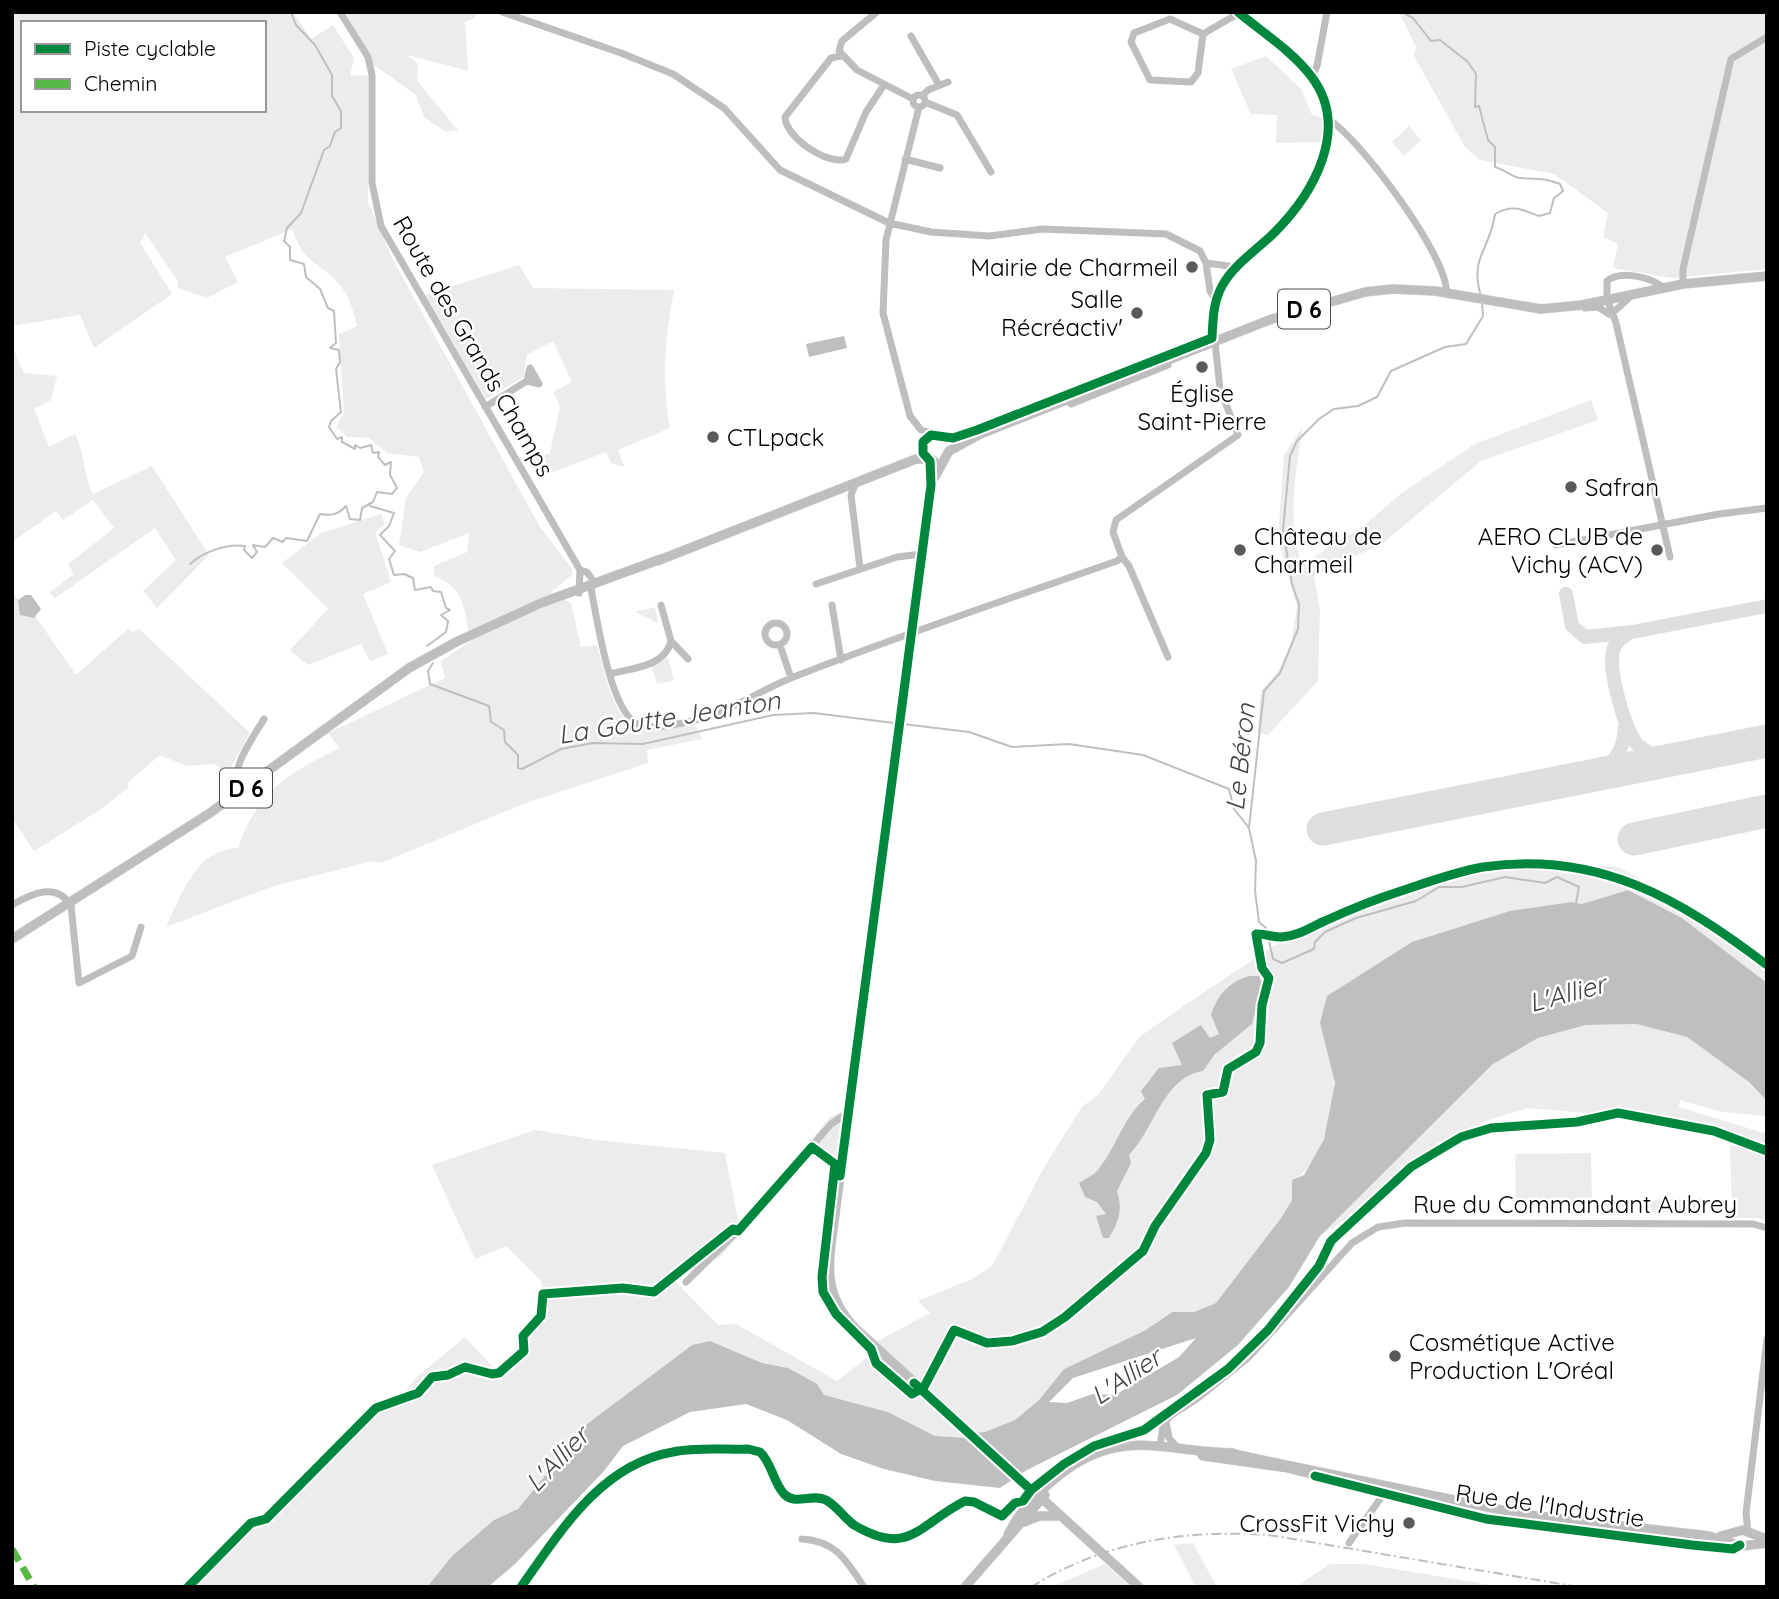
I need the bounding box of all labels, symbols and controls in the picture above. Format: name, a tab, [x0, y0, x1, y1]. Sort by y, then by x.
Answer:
legend	[21, 21, 266, 112]
text: Piste cyclable	[84, 35, 216, 61]
text: Chemin	[84, 70, 157, 96]
street label: Route des Grands Champs	[387, 210, 561, 482]
place label: Mairie de Charmeil	[970, 252, 1178, 282]
marker: Mairie de Charmeil	[1184, 259, 1200, 275]
place label: Salle Récréactiv'	[1001, 284, 1123, 342]
road number: D 6	[1278, 290, 1330, 328]
marker: Salle Récréactiv'	[1129, 305, 1145, 321]
marker: Église Saint-Pierre	[1194, 359, 1210, 375]
place label: Église Saint-Pierre	[1137, 378, 1267, 436]
place label: CTLpack	[727, 422, 824, 452]
marker: CTLpack	[705, 429, 721, 445]
place label: Safran	[1585, 472, 1659, 502]
marker: Safran	[1563, 479, 1579, 495]
place label: Château de Charmeil	[1254, 521, 1382, 579]
place label: AERO CLUB de Vichy (ACV)	[1478, 521, 1643, 579]
marker: Château de Charmeil	[1232, 542, 1248, 558]
marker: AERO CLUB de Vichy (ACV)	[1649, 542, 1665, 558]
water label: La Goutte Jeanton	[556, 683, 783, 751]
water label: Le Béron	[1218, 701, 1262, 812]
road number: D 6	[220, 768, 272, 808]
water label: L'Allier	[1525, 966, 1612, 1019]
street label: Rue du Commandant Aubrey	[1413, 1189, 1737, 1219]
place label: Cosmétique Active Production L'Oréal	[1409, 1327, 1615, 1385]
water label: L'Allier	[1084, 1339, 1170, 1411]
marker: Cosmétique Active Production L'Oréal	[1387, 1348, 1403, 1364]
water label: L'Allier	[518, 1417, 598, 1498]
street label: Rue de l'Industrie	[1454, 1477, 1646, 1533]
place label: CrossFit Vichy	[1240, 1508, 1395, 1538]
marker: CrossFit Vichy	[1401, 1515, 1417, 1531]

